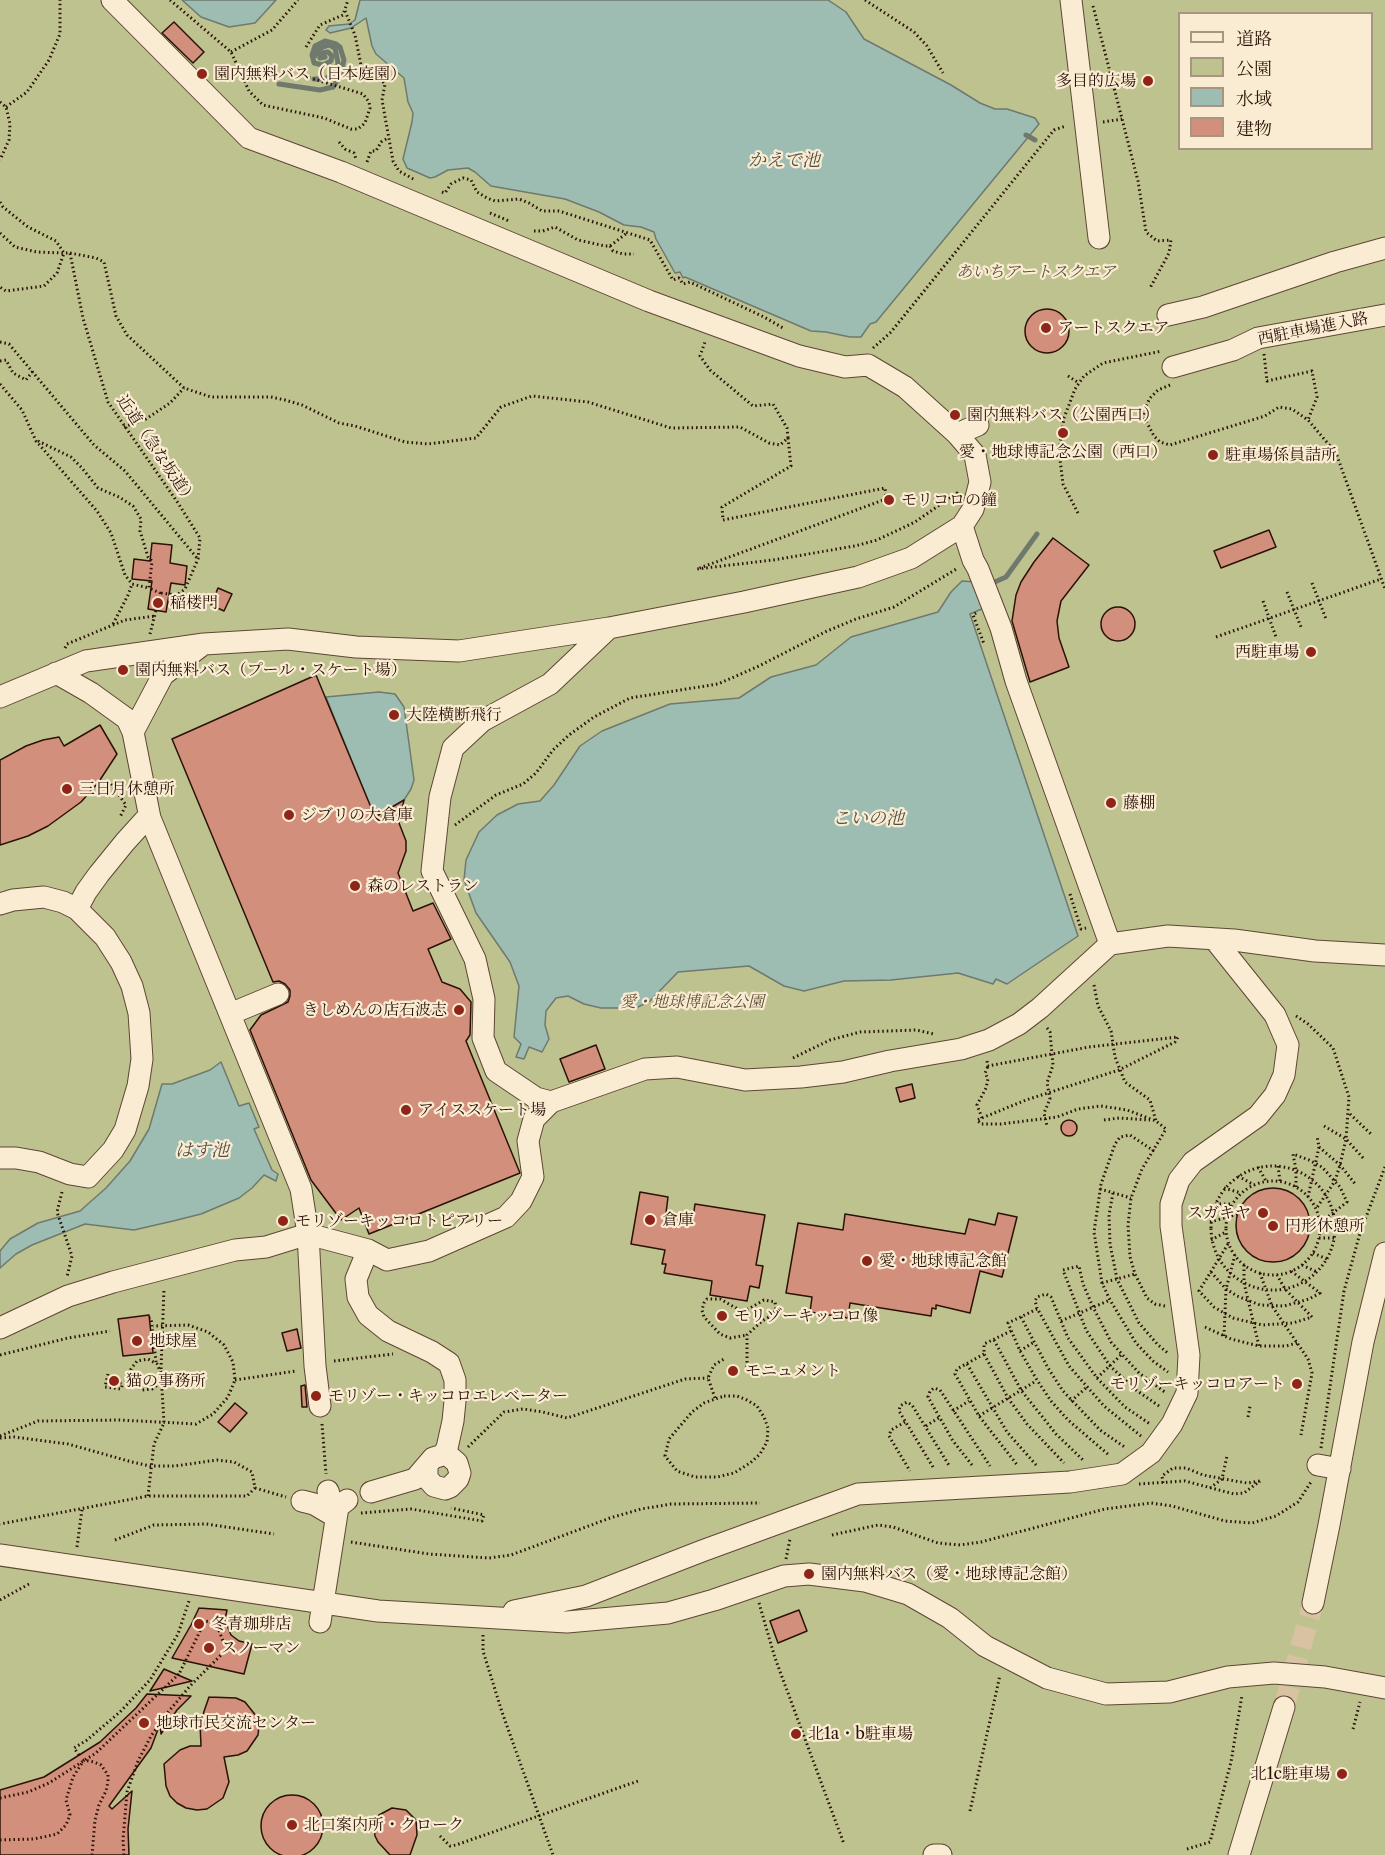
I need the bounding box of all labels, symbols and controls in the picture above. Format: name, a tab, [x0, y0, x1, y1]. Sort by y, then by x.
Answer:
legend	[1178, 12, 1373, 150]
text: 道路	[1236, 28, 1272, 50]
text: 公園	[1236, 58, 1272, 80]
place label: 園内無料バス（日本庭園）	[214, 64, 406, 84]
marker: 園内無料バス（日本庭園）	[195, 67, 209, 81]
place label: 多目的広場	[1056, 71, 1136, 91]
marker: 多目的広場	[1141, 74, 1155, 88]
text: 水域	[1236, 88, 1272, 110]
text: 建物	[1236, 118, 1272, 140]
water label: かえで池	[748, 150, 820, 172]
park label: あいちアートスクエア	[956, 262, 1116, 282]
street label: 西駐車場進入路	[1256, 309, 1370, 349]
place label: アートスクエア	[1058, 318, 1170, 338]
marker: アートスクエア	[1039, 321, 1053, 335]
street label: 近道（急な坂道）	[112, 392, 200, 508]
place label: 園内無料バス（公園西口）	[967, 405, 1159, 425]
marker: 園内無料バス（公園西口）	[948, 408, 962, 422]
marker: 愛・地球博記念公園（西口）	[1056, 426, 1070, 440]
place label: 愛・地球博記念公園（西口）	[959, 442, 1167, 462]
place label: 駐車場係員詰所	[1225, 445, 1337, 465]
marker: 駐車場係員詰所	[1206, 448, 1220, 462]
place label: モリコロの鐘	[901, 490, 997, 510]
marker: モリコロの鐘	[882, 493, 896, 507]
place label: 稲楼門	[170, 593, 218, 613]
marker: 稲楼門	[151, 596, 165, 610]
place label: 西駐車場	[1235, 642, 1299, 662]
marker: 西駐車場	[1304, 645, 1318, 659]
place label: 園内無料バス（プール・スケート場）	[135, 660, 407, 680]
marker: 園内無料バス（プール・スケート場）	[116, 663, 130, 677]
place label: 大陸横断飛行	[406, 705, 502, 725]
marker: 大陸横断飛行	[387, 708, 401, 722]
place label: 三日月休憩所	[79, 779, 175, 799]
marker: 三日月休憩所	[60, 782, 74, 796]
place label: 藤棚	[1123, 793, 1155, 813]
marker: 藤棚	[1104, 796, 1118, 810]
place label: ジブリの大倉庫	[301, 805, 413, 825]
marker: ジブリの大倉庫	[282, 808, 296, 822]
water label: こいの池	[832, 808, 904, 830]
place label: 森のレストラン	[367, 876, 479, 896]
marker: 森のレストラン	[348, 879, 362, 893]
park label: 愛・地球博記念公園	[620, 992, 764, 1012]
place label: きしめんの店石波志	[303, 1000, 447, 1020]
marker: きしめんの店石波志	[452, 1003, 466, 1017]
place label: アイススケート場	[418, 1100, 546, 1120]
marker: アイススケート場	[399, 1103, 413, 1117]
water label: はす池	[175, 1140, 229, 1162]
place label: スガキヤ	[1187, 1203, 1251, 1223]
marker: スガキヤ	[1256, 1206, 1270, 1220]
place label: 倉庫	[662, 1210, 694, 1230]
place label: モリゾーキッコロトピアリー	[295, 1211, 503, 1231]
marker: 倉庫	[643, 1213, 657, 1227]
marker: モリゾーキッコロトピアリー	[276, 1214, 290, 1228]
place label: 円形休憩所	[1285, 1216, 1365, 1236]
marker: 円形休憩所	[1266, 1219, 1280, 1233]
place label: 愛・地球博記念館	[879, 1251, 1007, 1271]
marker: 愛・地球博記念館	[860, 1254, 874, 1268]
place label: モリゾーキッコロ像	[734, 1306, 878, 1326]
marker: モリゾーキッコロ像	[715, 1309, 729, 1323]
place label: 地球屋	[149, 1331, 197, 1351]
marker: 地球屋	[130, 1334, 144, 1348]
place label: モニュメント	[745, 1361, 841, 1381]
marker: モニュメント	[726, 1364, 740, 1378]
place label: 猫の事務所	[126, 1371, 206, 1391]
marker: 猫の事務所	[107, 1374, 121, 1388]
place label: モリゾーキッコロアート	[1109, 1374, 1285, 1394]
marker: モリゾーキッコロアート	[1290, 1377, 1304, 1391]
place label: モリゾー・キッコロエレベーター	[328, 1386, 568, 1406]
marker: モリゾー・キッコロエレベーター	[309, 1389, 323, 1403]
place label: 園内無料バス（愛・地球博記念館）	[821, 1564, 1077, 1584]
marker: 園内無料バス（愛・地球博記念館）	[802, 1567, 816, 1581]
place label: 冬青珈琲店	[211, 1614, 291, 1634]
marker: 冬青珈琲店	[192, 1617, 206, 1631]
place label: スノーマン	[221, 1638, 301, 1658]
marker: スノーマン	[202, 1641, 216, 1655]
place label: 地球市民交流センター	[156, 1713, 316, 1733]
marker: 地球市民交流センター	[137, 1716, 151, 1730]
place label: 北1a・b駐車場	[808, 1724, 913, 1744]
marker: 北1a・b駐車場	[789, 1727, 803, 1741]
place label: 北1c駐車場	[1251, 1764, 1330, 1784]
marker: 北1c駐車場	[1335, 1767, 1349, 1781]
place label: 北口案内所・クローク	[304, 1815, 464, 1835]
marker: 北口案内所・クローク	[285, 1818, 299, 1832]

